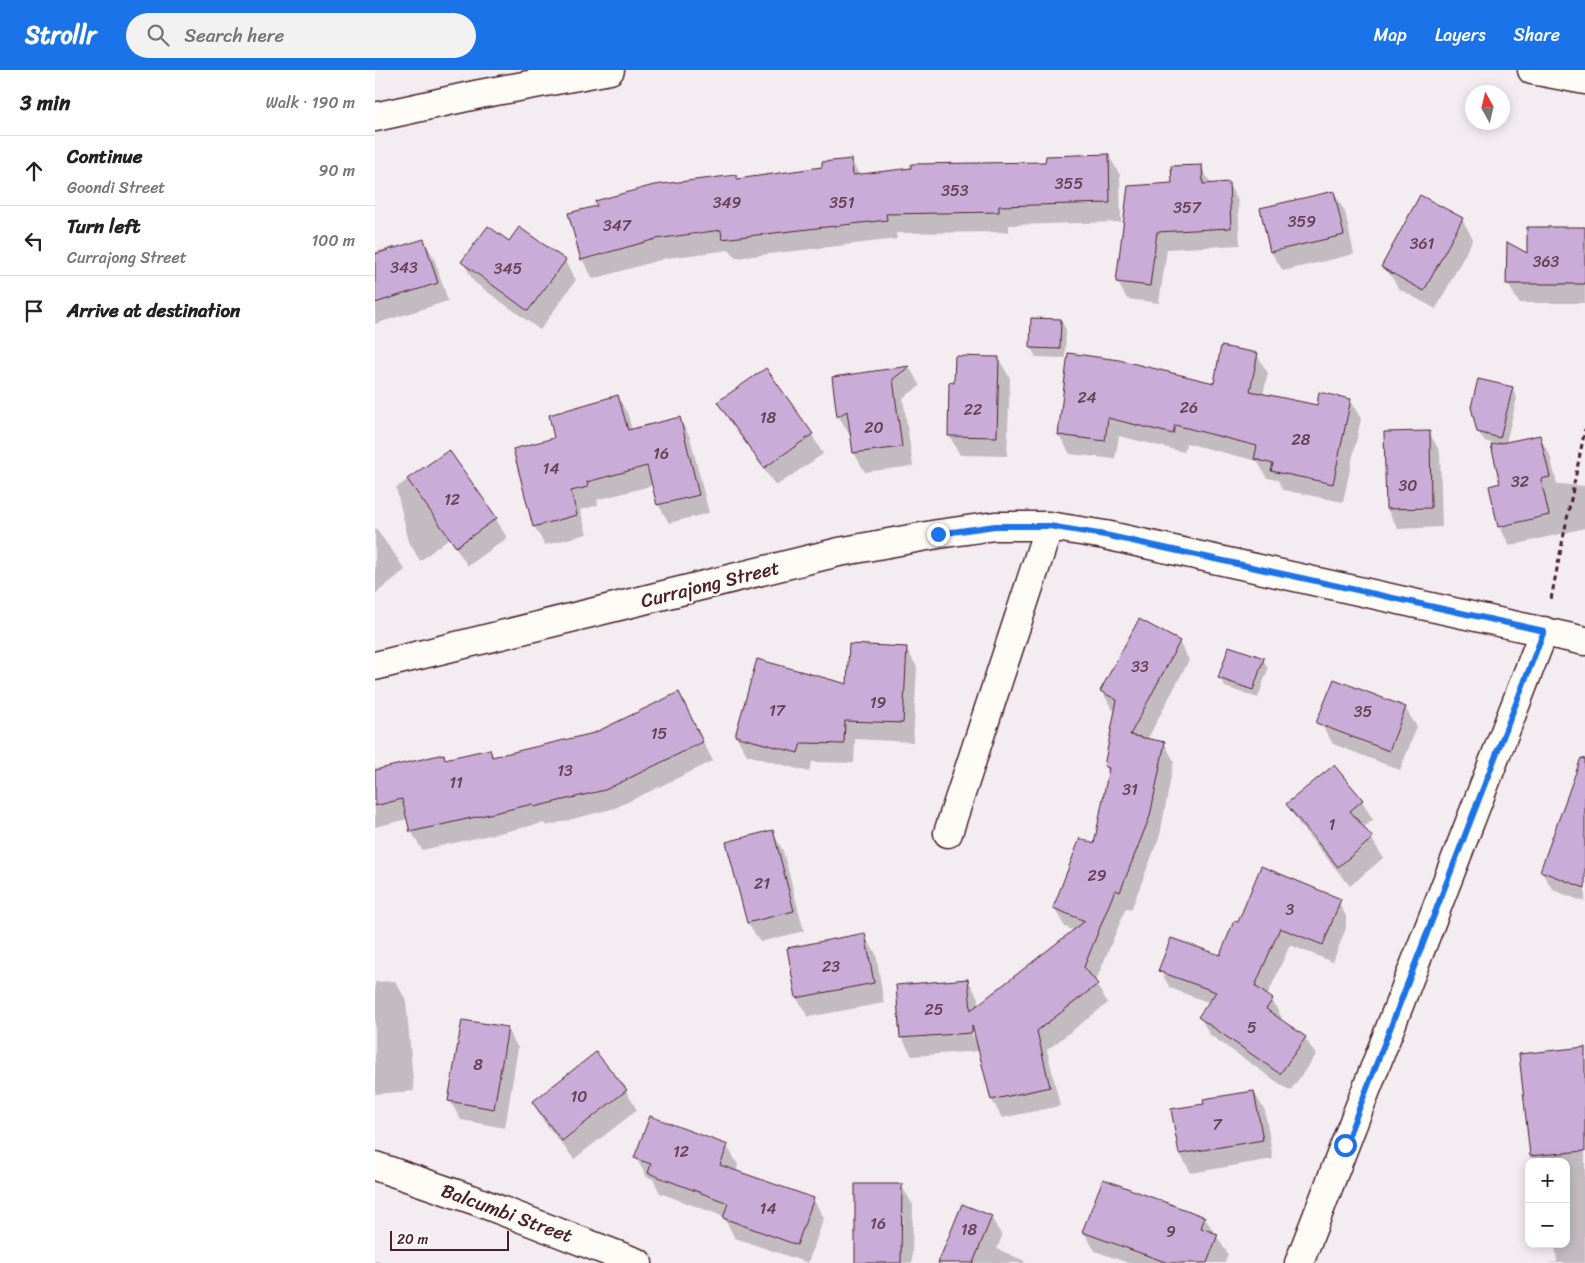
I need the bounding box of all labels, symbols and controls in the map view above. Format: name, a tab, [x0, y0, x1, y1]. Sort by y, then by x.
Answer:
search box	[126, 13, 476, 58]
text: Strollr	[25, 14, 96, 56]
text: Search here	[184, 19, 284, 52]
text: Map	[1374, 19, 1407, 51]
text: Layers	[1435, 19, 1486, 51]
text: Share	[1514, 19, 1560, 51]
icon: search	[144, 21, 172, 49]
text: 3 min	[20, 84, 70, 122]
north arrow	[1465, 85, 1510, 130]
text: Walk · 190 m	[266, 88, 355, 117]
text: Continue	[67, 140, 143, 173]
text: 90 m	[319, 156, 355, 185]
icon: ahead	[20, 157, 48, 185]
house number: 355	[1055, 169, 1083, 198]
text: Goondi Street	[67, 173, 165, 202]
house number: 353	[941, 176, 969, 205]
house number: 349	[713, 188, 741, 217]
house number: 351	[829, 188, 855, 217]
house number: 357	[1173, 193, 1202, 222]
house number: 359	[1288, 207, 1316, 236]
text: Turn left	[67, 210, 140, 243]
house number: 347	[603, 211, 632, 240]
text: 100 m	[311, 226, 355, 255]
icon: left	[20, 227, 48, 255]
house number: 361	[1410, 229, 1434, 258]
text: Currajong Street	[67, 243, 187, 272]
house number: 363	[1533, 247, 1560, 276]
house number: 343	[390, 253, 418, 282]
house number: 345	[494, 254, 523, 283]
text: Arrive at destination	[67, 294, 240, 327]
icon: arrive	[20, 297, 48, 325]
house number: 24	[1077, 383, 1097, 412]
house number: 26	[1180, 393, 1198, 422]
house number: 22	[964, 395, 982, 424]
house number: 18	[760, 403, 777, 432]
house number: 20	[864, 413, 884, 442]
house number: 28	[1292, 425, 1311, 454]
house number: 16	[653, 439, 669, 468]
house number: 14	[543, 454, 559, 483]
house number: 32	[1511, 467, 1529, 496]
house number: 30	[1399, 471, 1417, 500]
house number: 12	[444, 485, 460, 514]
route end	[927, 523, 950, 546]
street label: Currajong Street	[637, 551, 783, 617]
house number: 33	[1131, 652, 1149, 681]
house number: 19	[870, 688, 887, 717]
house number: 17	[769, 696, 786, 725]
house number: 35	[1354, 697, 1373, 726]
house number: 15	[651, 719, 668, 748]
house number: 13	[557, 756, 573, 785]
house number: 11	[449, 768, 463, 797]
house number: 31	[1122, 775, 1138, 804]
house number: 1	[1329, 810, 1336, 839]
house number: 29	[1087, 861, 1107, 890]
house number: 21	[754, 869, 770, 898]
house number: 3	[1286, 895, 1295, 924]
house number: 23	[822, 952, 840, 981]
house number: 25	[924, 995, 944, 1024]
house number: 5	[1247, 1013, 1257, 1042]
house number: 8	[473, 1050, 483, 1079]
house number: 10	[571, 1082, 587, 1111]
house number: 7	[1212, 1110, 1222, 1139]
route start	[1334, 1134, 1357, 1157]
house number: 12	[673, 1137, 689, 1166]
map controls	[1525, 1158, 1570, 1248]
button: +	[1525, 1158, 1570, 1203]
street label: Balcumbi Street	[437, 1174, 577, 1252]
house number: 14	[760, 1194, 776, 1223]
button: −	[1525, 1203, 1570, 1248]
house number: 16	[870, 1209, 886, 1238]
house number: 18	[961, 1215, 978, 1244]
house number: 9	[1166, 1217, 1176, 1246]
text: 20 m	[397, 1227, 428, 1252]
scale bar	[390, 1228, 509, 1251]

